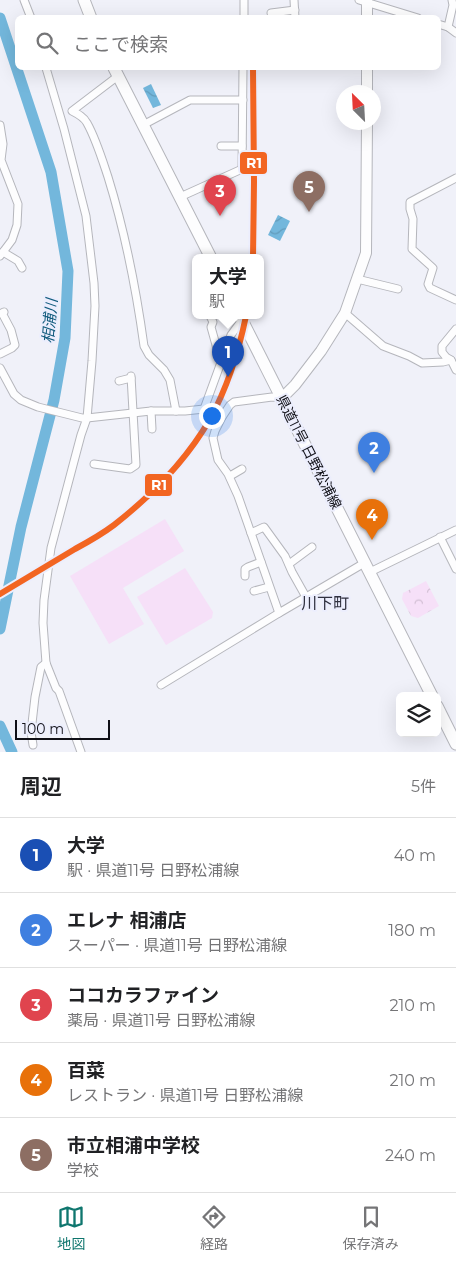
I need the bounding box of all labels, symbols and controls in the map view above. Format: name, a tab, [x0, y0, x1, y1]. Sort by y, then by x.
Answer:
search box	[15, 15, 441, 70]
icon: search	[33, 29, 61, 57]
text: ここで検索	[73, 33, 168, 56]
north arrow	[336, 85, 381, 130]
line badge: R1	[239, 151, 268, 175]
text: R1	[246, 154, 262, 172]
pin: 5	[293, 171, 325, 212]
pin: 3	[204, 175, 236, 216]
popup	[192, 254, 264, 319]
text: 大学	[209, 265, 247, 288]
text: 駅	[209, 292, 225, 311]
water label: 相浦川	[38, 296, 61, 344]
pin: 1	[212, 336, 244, 377]
street label: 県道11号 日野松浦線	[272, 392, 346, 512]
your location	[199, 403, 225, 429]
pin: 2	[358, 432, 390, 473]
line badge: R1	[144, 473, 173, 497]
text: R1	[151, 476, 167, 494]
pin: 4	[356, 499, 388, 540]
district label: 川下町	[301, 594, 349, 613]
map controls	[396, 692, 441, 737]
button: layers	[396, 692, 441, 737]
scale bar	[15, 717, 110, 740]
text: 100 m	[22, 720, 64, 738]
text: 周辺	[20, 774, 62, 799]
text: 5件	[411, 777, 436, 796]
text: 大学	[67, 834, 105, 857]
text: 1	[33, 846, 39, 865]
text: 40 m	[394, 846, 436, 865]
text: 駅 · 県道11号 日野松浦線	[67, 861, 239, 880]
text: エレナ 相浦店	[67, 909, 186, 932]
text: 2	[31, 921, 41, 940]
text: 180 m	[388, 921, 436, 940]
text: スーパー · 県道11号 日野松浦線	[67, 936, 287, 955]
text: ココカラファイン	[67, 984, 219, 1007]
text: 3	[31, 996, 41, 1015]
text: 210 m	[389, 996, 436, 1015]
text: 薬局 · 県道11号 日野松浦線	[67, 1011, 255, 1030]
text: 百菜	[67, 1059, 105, 1082]
text: 4	[30, 1071, 42, 1090]
text: 210 m	[389, 1071, 436, 1090]
text: レストラン · 県道11号 日野松浦線	[67, 1086, 303, 1105]
text: 市立相浦中学校	[67, 1134, 200, 1157]
text: 5	[31, 1146, 41, 1165]
text: 240 m	[385, 1146, 436, 1165]
text: 学校	[67, 1161, 99, 1180]
tab: 地図	[57, 1203, 85, 1253]
tab: 経路	[200, 1203, 228, 1253]
tab: 保存済み	[343, 1203, 399, 1253]

